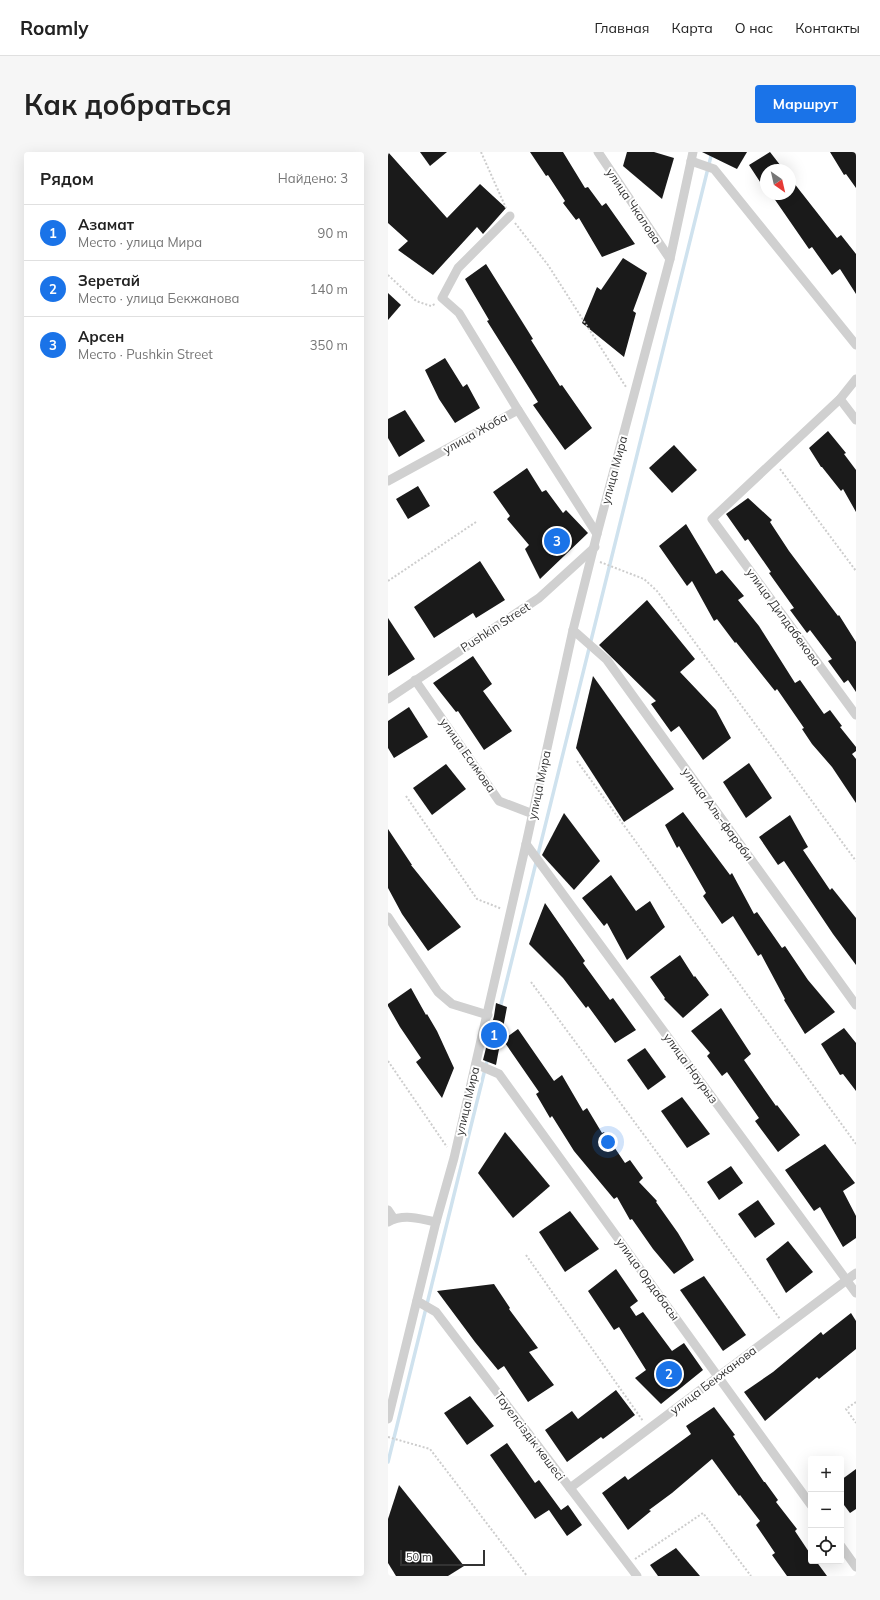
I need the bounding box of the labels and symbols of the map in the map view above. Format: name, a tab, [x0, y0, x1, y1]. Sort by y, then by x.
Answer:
north arrow	[760, 164, 796, 200]
street label: улица Чкалова	[603, 165, 665, 247]
street label: улица Жоба	[440, 409, 510, 457]
street label: улица Мира	[598, 434, 630, 506]
pin: 3	[544, 526, 570, 556]
street label: улица Дилдабекова	[743, 565, 825, 669]
street label: Pushkin Street	[457, 599, 533, 655]
street label: улица Есимова	[437, 715, 499, 795]
street label: улица Мира	[524, 749, 554, 821]
street label: улица Аль-фараби	[679, 764, 757, 864]
pin: 1	[481, 1020, 507, 1050]
street label: улица Наурыз	[660, 1030, 722, 1106]
street label: улица Мира	[452, 1065, 482, 1137]
your location	[598, 1132, 618, 1152]
street label: улица Ордабасы	[613, 1235, 683, 1323]
street label: улица Бекжанова	[667, 1343, 759, 1417]
pin: 2	[656, 1359, 682, 1389]
street label: Тауелсіздік көшесі	[492, 1388, 568, 1484]
scale bar	[400, 1548, 485, 1567]

